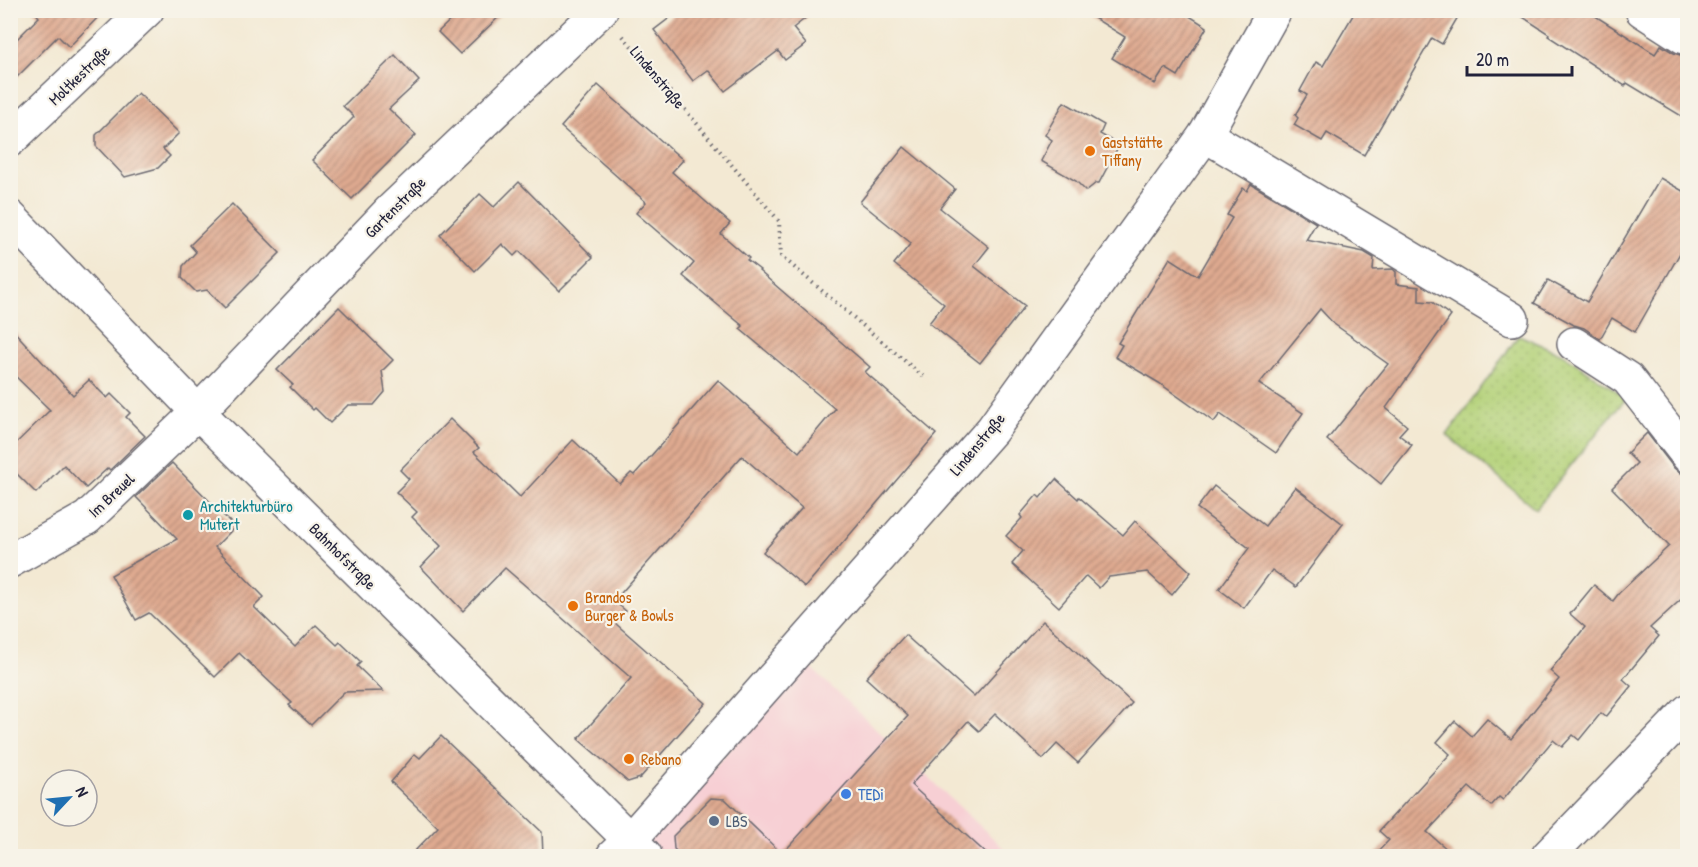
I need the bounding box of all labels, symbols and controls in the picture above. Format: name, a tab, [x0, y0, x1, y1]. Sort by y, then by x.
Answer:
scale bar	[1467, 39, 1572, 77]
street label: Moltkestraße	[43, 40, 115, 110]
street label: Lindenstraße	[625, 41, 691, 113]
text: 20 m	[1476, 47, 1509, 72]
place label: Gaststätte Tiffany	[1102, 131, 1164, 171]
marker: Gaststätte Tiffany	[1083, 144, 1097, 158]
street label: Gartenstraße	[360, 171, 431, 242]
street label: Lindenstraße	[944, 408, 1010, 480]
street label: Im Breuel	[83, 467, 140, 522]
place label: Architekturbüro Mutert	[200, 495, 293, 535]
marker: Architekturbüro Mutert	[181, 508, 195, 522]
street label: Bahnhofstraße	[305, 518, 382, 595]
place label: Brandos Burger & Bowls	[585, 586, 674, 626]
marker: Brandos Burger & Bowls	[566, 599, 580, 613]
place label: Rebano	[641, 748, 682, 770]
marker: Rebano	[622, 752, 636, 766]
north arrow	[39, 768, 99, 828]
text: N	[71, 783, 94, 801]
place label: TEDi	[858, 783, 884, 805]
marker: TEDi	[839, 787, 853, 801]
place label: LBS	[726, 810, 748, 832]
marker: LBS	[707, 814, 721, 828]

